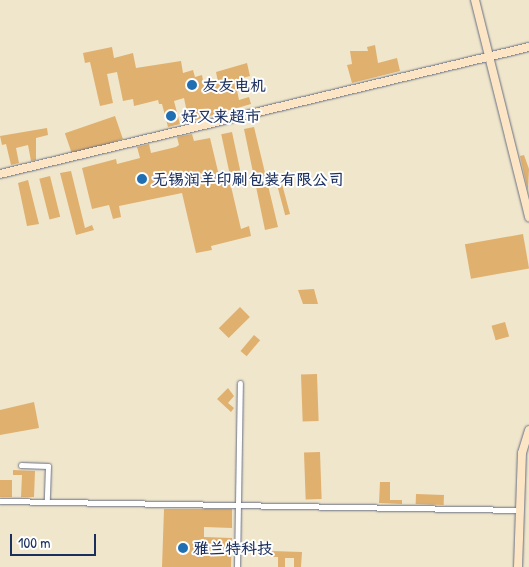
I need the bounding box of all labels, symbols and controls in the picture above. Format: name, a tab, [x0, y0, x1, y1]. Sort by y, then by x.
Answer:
place label: 友友电机	[202, 75, 266, 95]
marker: 友友电机	[186, 79, 198, 91]
place label: 好又来超市	[181, 106, 261, 126]
marker: 好又来超市	[165, 110, 177, 122]
place label: 无锡润羊印刷包装有限公司	[152, 169, 344, 189]
marker: 无锡润羊印刷包装有限公司	[136, 173, 148, 185]
scale bar	[12, 524, 99, 556]
text: 100 m	[18, 532, 51, 553]
place label: 雅兰特科技	[193, 538, 273, 558]
marker: 雅兰特科技	[177, 542, 189, 554]

